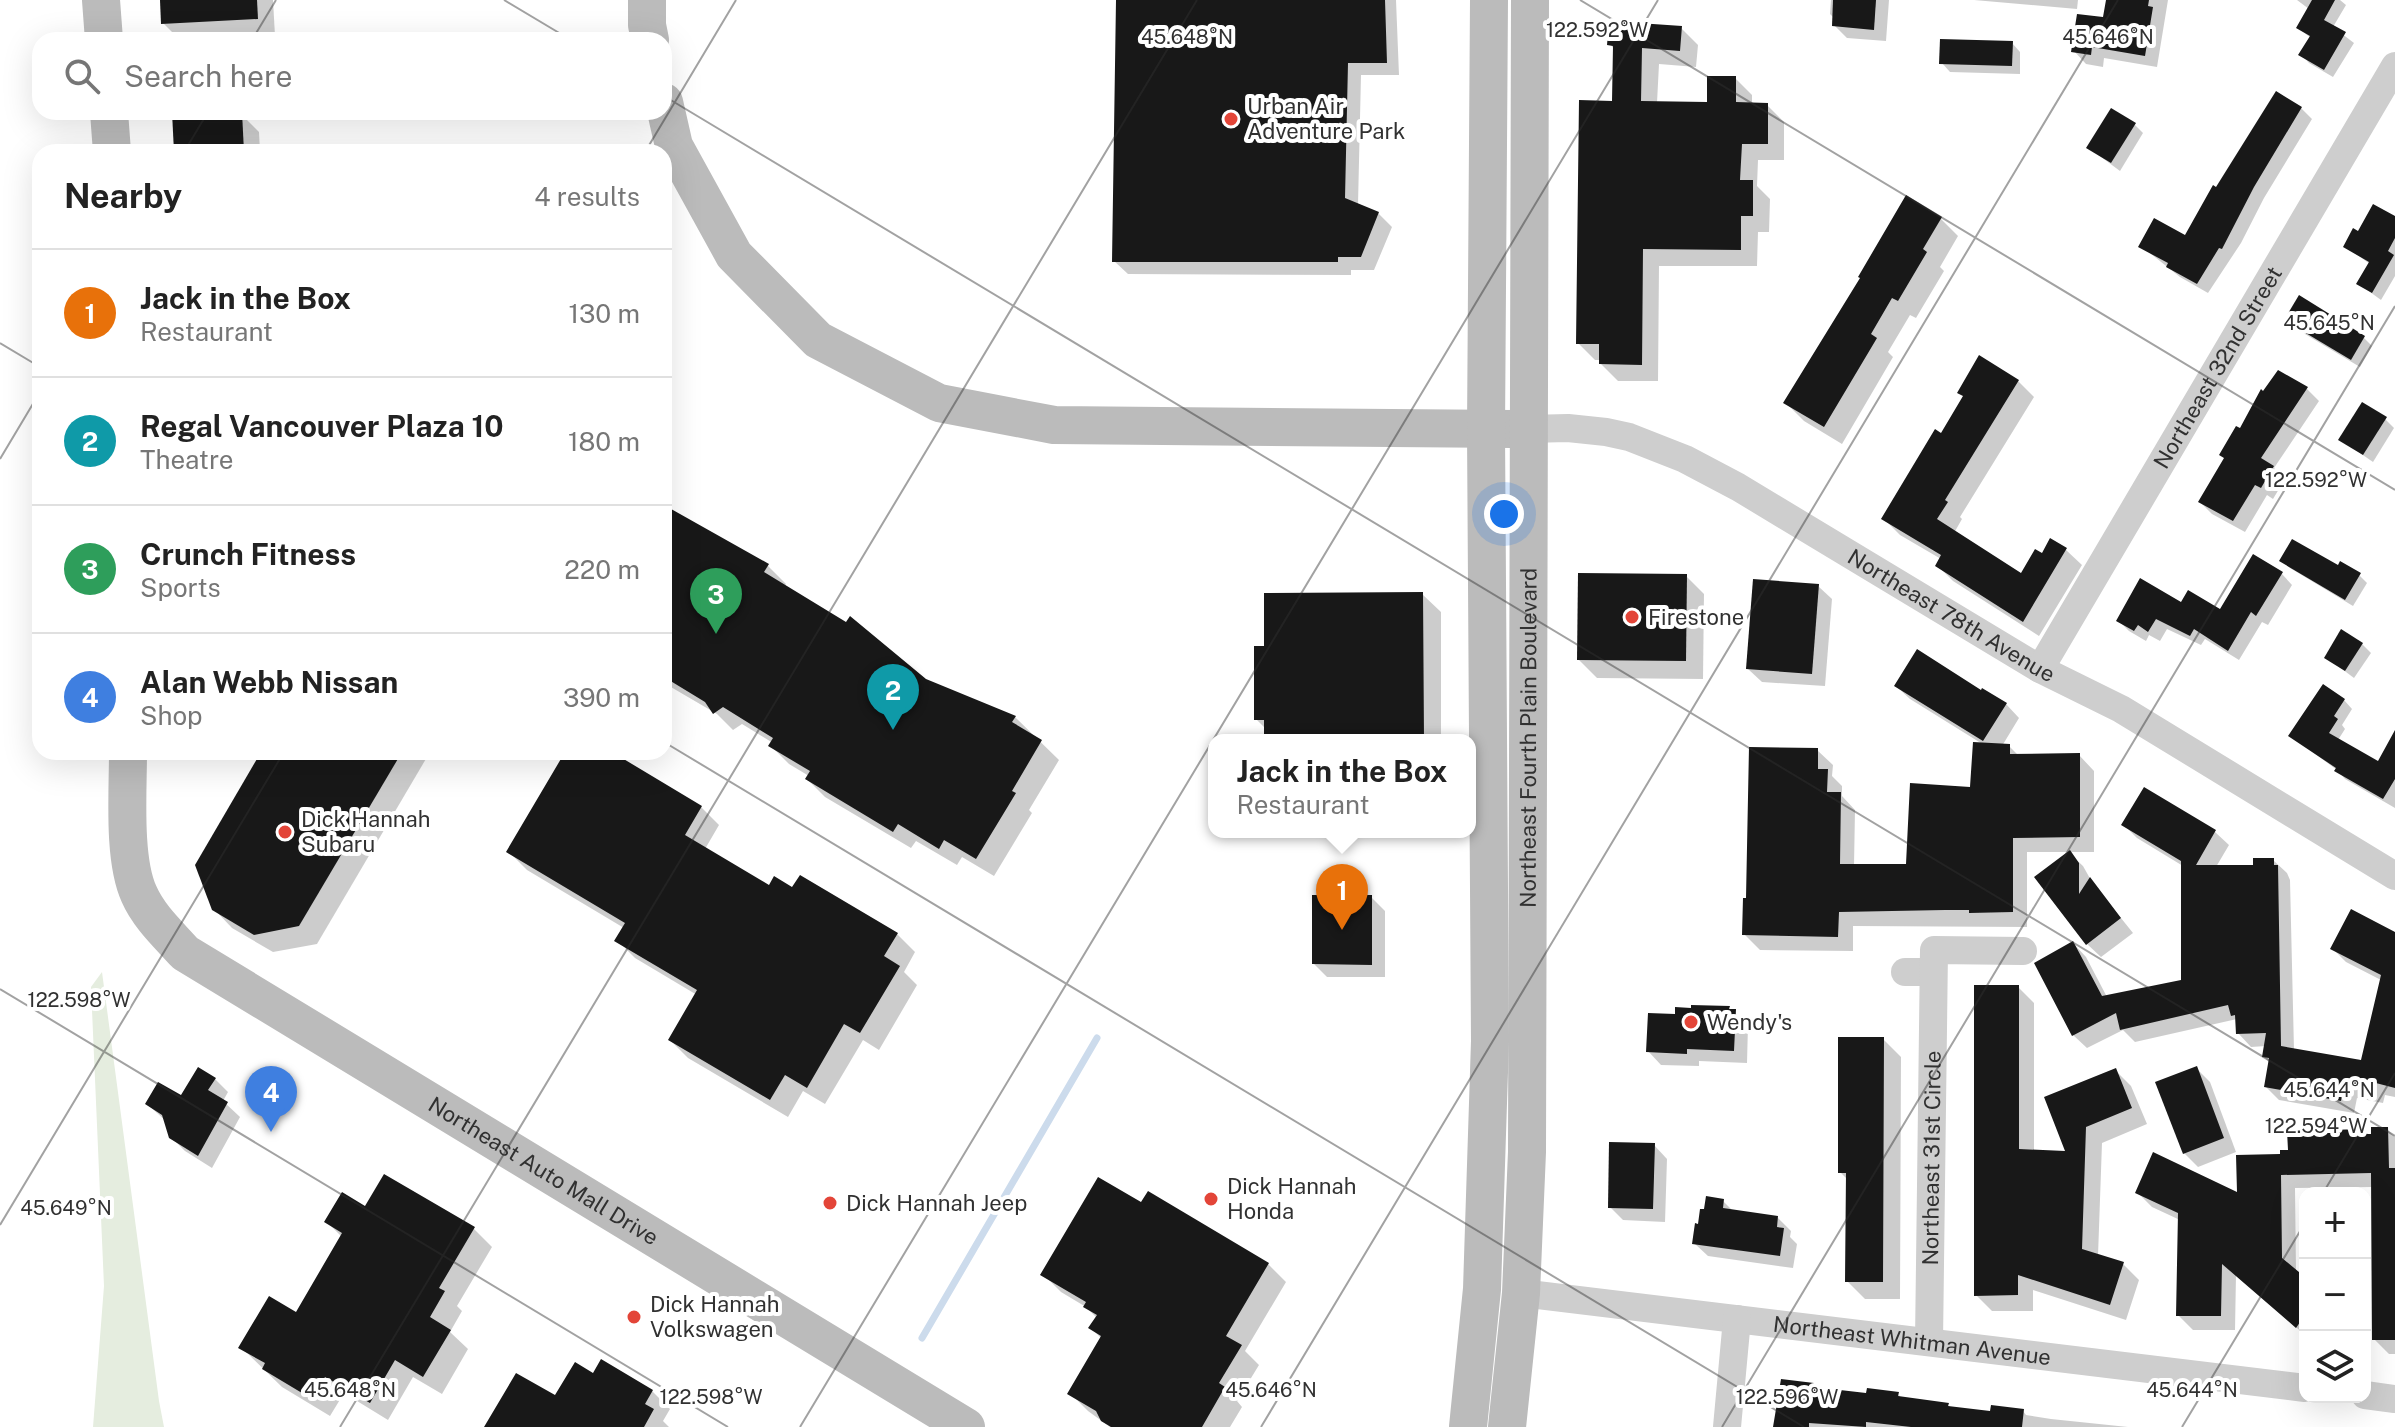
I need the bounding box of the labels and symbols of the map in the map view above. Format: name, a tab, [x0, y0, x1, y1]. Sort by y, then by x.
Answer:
text: 122.592°W	[1546, 18, 1648, 42]
text: 45.648°N	[1141, 25, 1233, 49]
text: 45.646°N	[2062, 25, 2154, 49]
place label: Urban Air Adventure Park	[1247, 93, 1405, 144]
marker: Urban Air Adventure Park	[1222, 110, 1240, 128]
street label: Northeast 32nd Street	[2148, 262, 2287, 473]
text: 45.645°N	[2283, 311, 2375, 335]
text: 122.592°W	[2265, 468, 2367, 492]
your location	[1484, 494, 1524, 534]
street label: Northeast 78th Avenue	[1843, 543, 2059, 687]
pin: 3	[690, 568, 742, 634]
street label: Northeast Fourth Plain Boulevard	[1515, 568, 1542, 908]
place label: Firestone	[1648, 604, 1744, 630]
marker: Firestone	[1623, 608, 1641, 626]
pin: 2	[867, 664, 919, 730]
place label: Dick Hannah Subaru	[301, 806, 430, 857]
marker: Dick Hannah Subaru	[276, 823, 294, 841]
pin: 1	[1316, 864, 1368, 930]
text: 122.598°W	[28, 988, 130, 1012]
place label: Wendy's	[1707, 1009, 1792, 1035]
marker: Wendy's	[1682, 1013, 1700, 1031]
street label: Northeast 31st Circle	[1917, 1050, 1946, 1266]
pin: 4	[245, 1066, 297, 1132]
text: 45.644°N	[2283, 1078, 2375, 1102]
street label: Northeast Auto Mall Drive	[424, 1091, 663, 1250]
text: 122.594°W	[2265, 1114, 2367, 1138]
place label: Dick Hannah Honda	[1227, 1173, 1356, 1224]
place label: Dick Hannah Jeep	[846, 1190, 1027, 1216]
marker: Dick Hannah Honda	[1202, 1190, 1220, 1208]
marker: Dick Hannah Jeep	[821, 1194, 839, 1212]
text: 45.649°N	[20, 1196, 112, 1220]
place label: Dick Hannah Volkswagen	[650, 1291, 779, 1342]
marker: Dick Hannah Volkswagen	[625, 1308, 643, 1326]
street label: Northeast Whitman Avenue	[1772, 1311, 2053, 1370]
text: 45.648°N	[304, 1378, 396, 1402]
text: 45.646°N	[1225, 1378, 1317, 1402]
text: 45.644°N	[2146, 1378, 2238, 1402]
text: 122.598°W	[660, 1385, 762, 1409]
text: 122.596°W	[1736, 1385, 1838, 1409]

